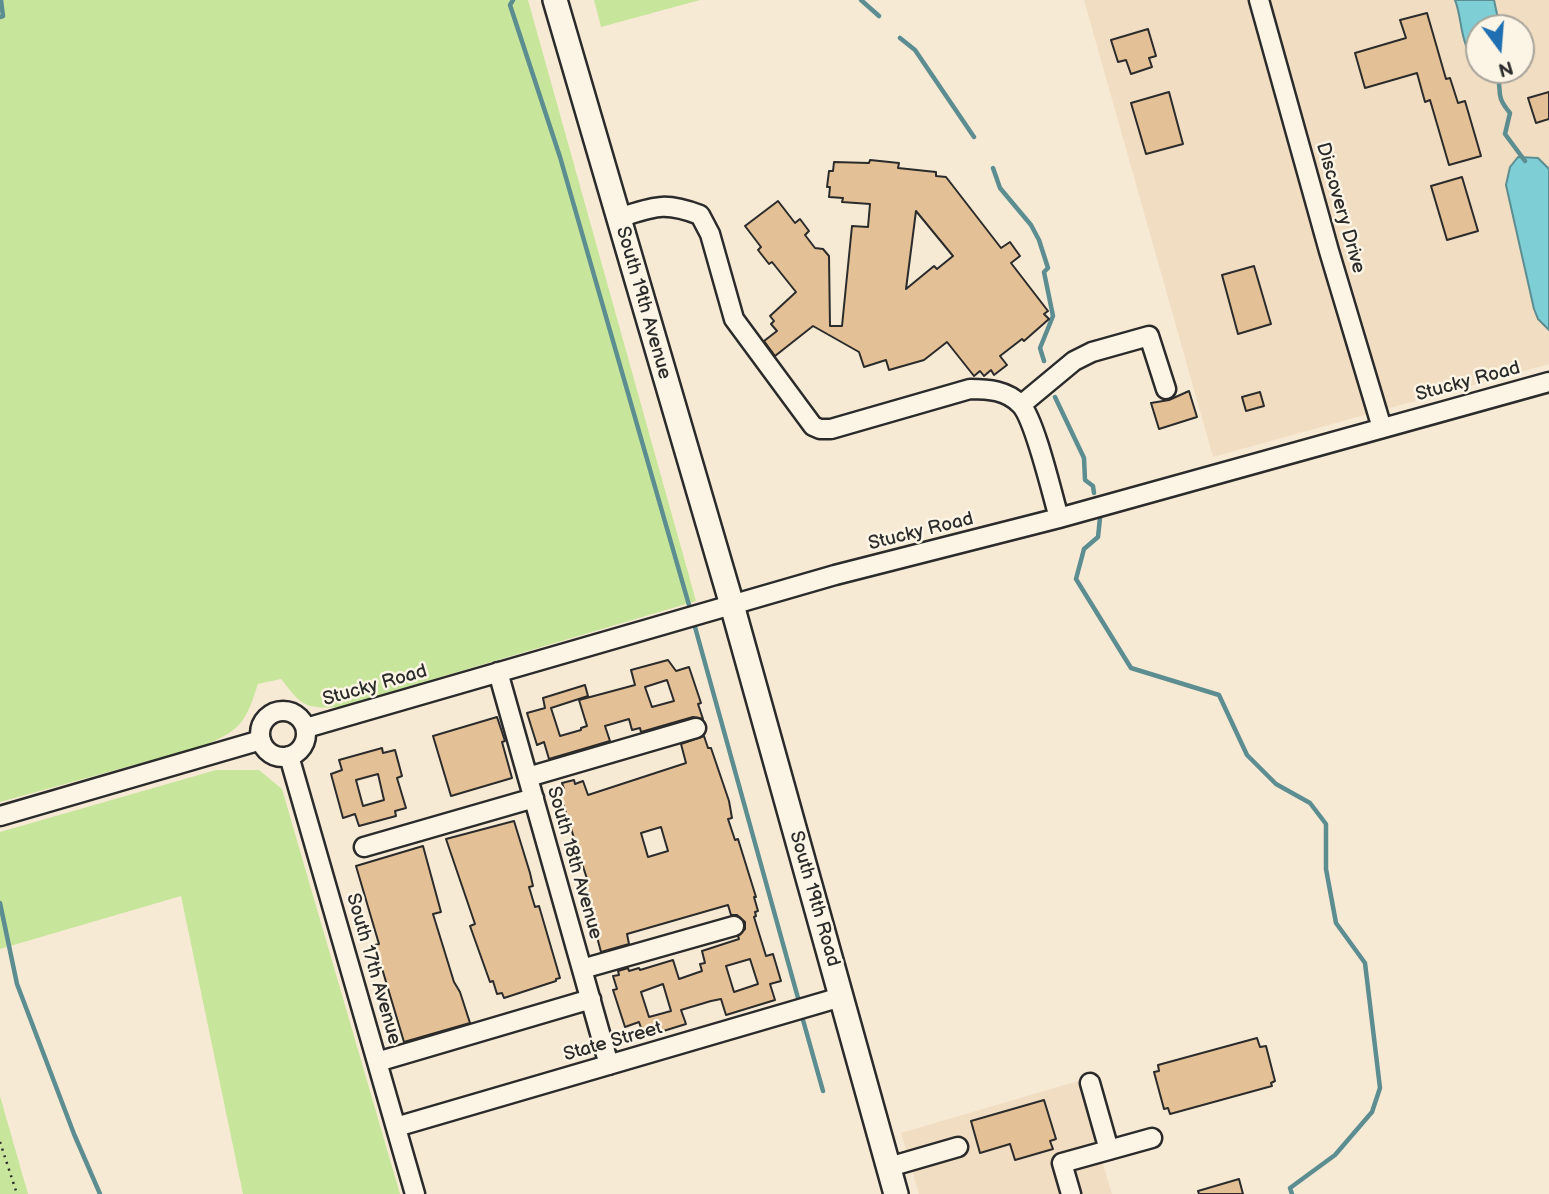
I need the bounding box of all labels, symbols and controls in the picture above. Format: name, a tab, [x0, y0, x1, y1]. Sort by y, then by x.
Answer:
north arrow	[1465, 14, 1535, 84]
text: N	[1495, 55, 1515, 81]
street label: Discovery Drive	[1310, 140, 1370, 276]
street label: South 19th Avenue	[610, 224, 676, 382]
street label: Stucky Road	[1413, 357, 1523, 407]
street label: Stucky Road	[866, 508, 976, 556]
street label: Stucky Road	[320, 660, 430, 712]
street label: South 18th Avenue	[541, 784, 607, 942]
street label: South 19th Road	[784, 829, 844, 969]
street label: South 17th Avenue	[341, 891, 405, 1047]
street label: State Street	[561, 1017, 665, 1067]

